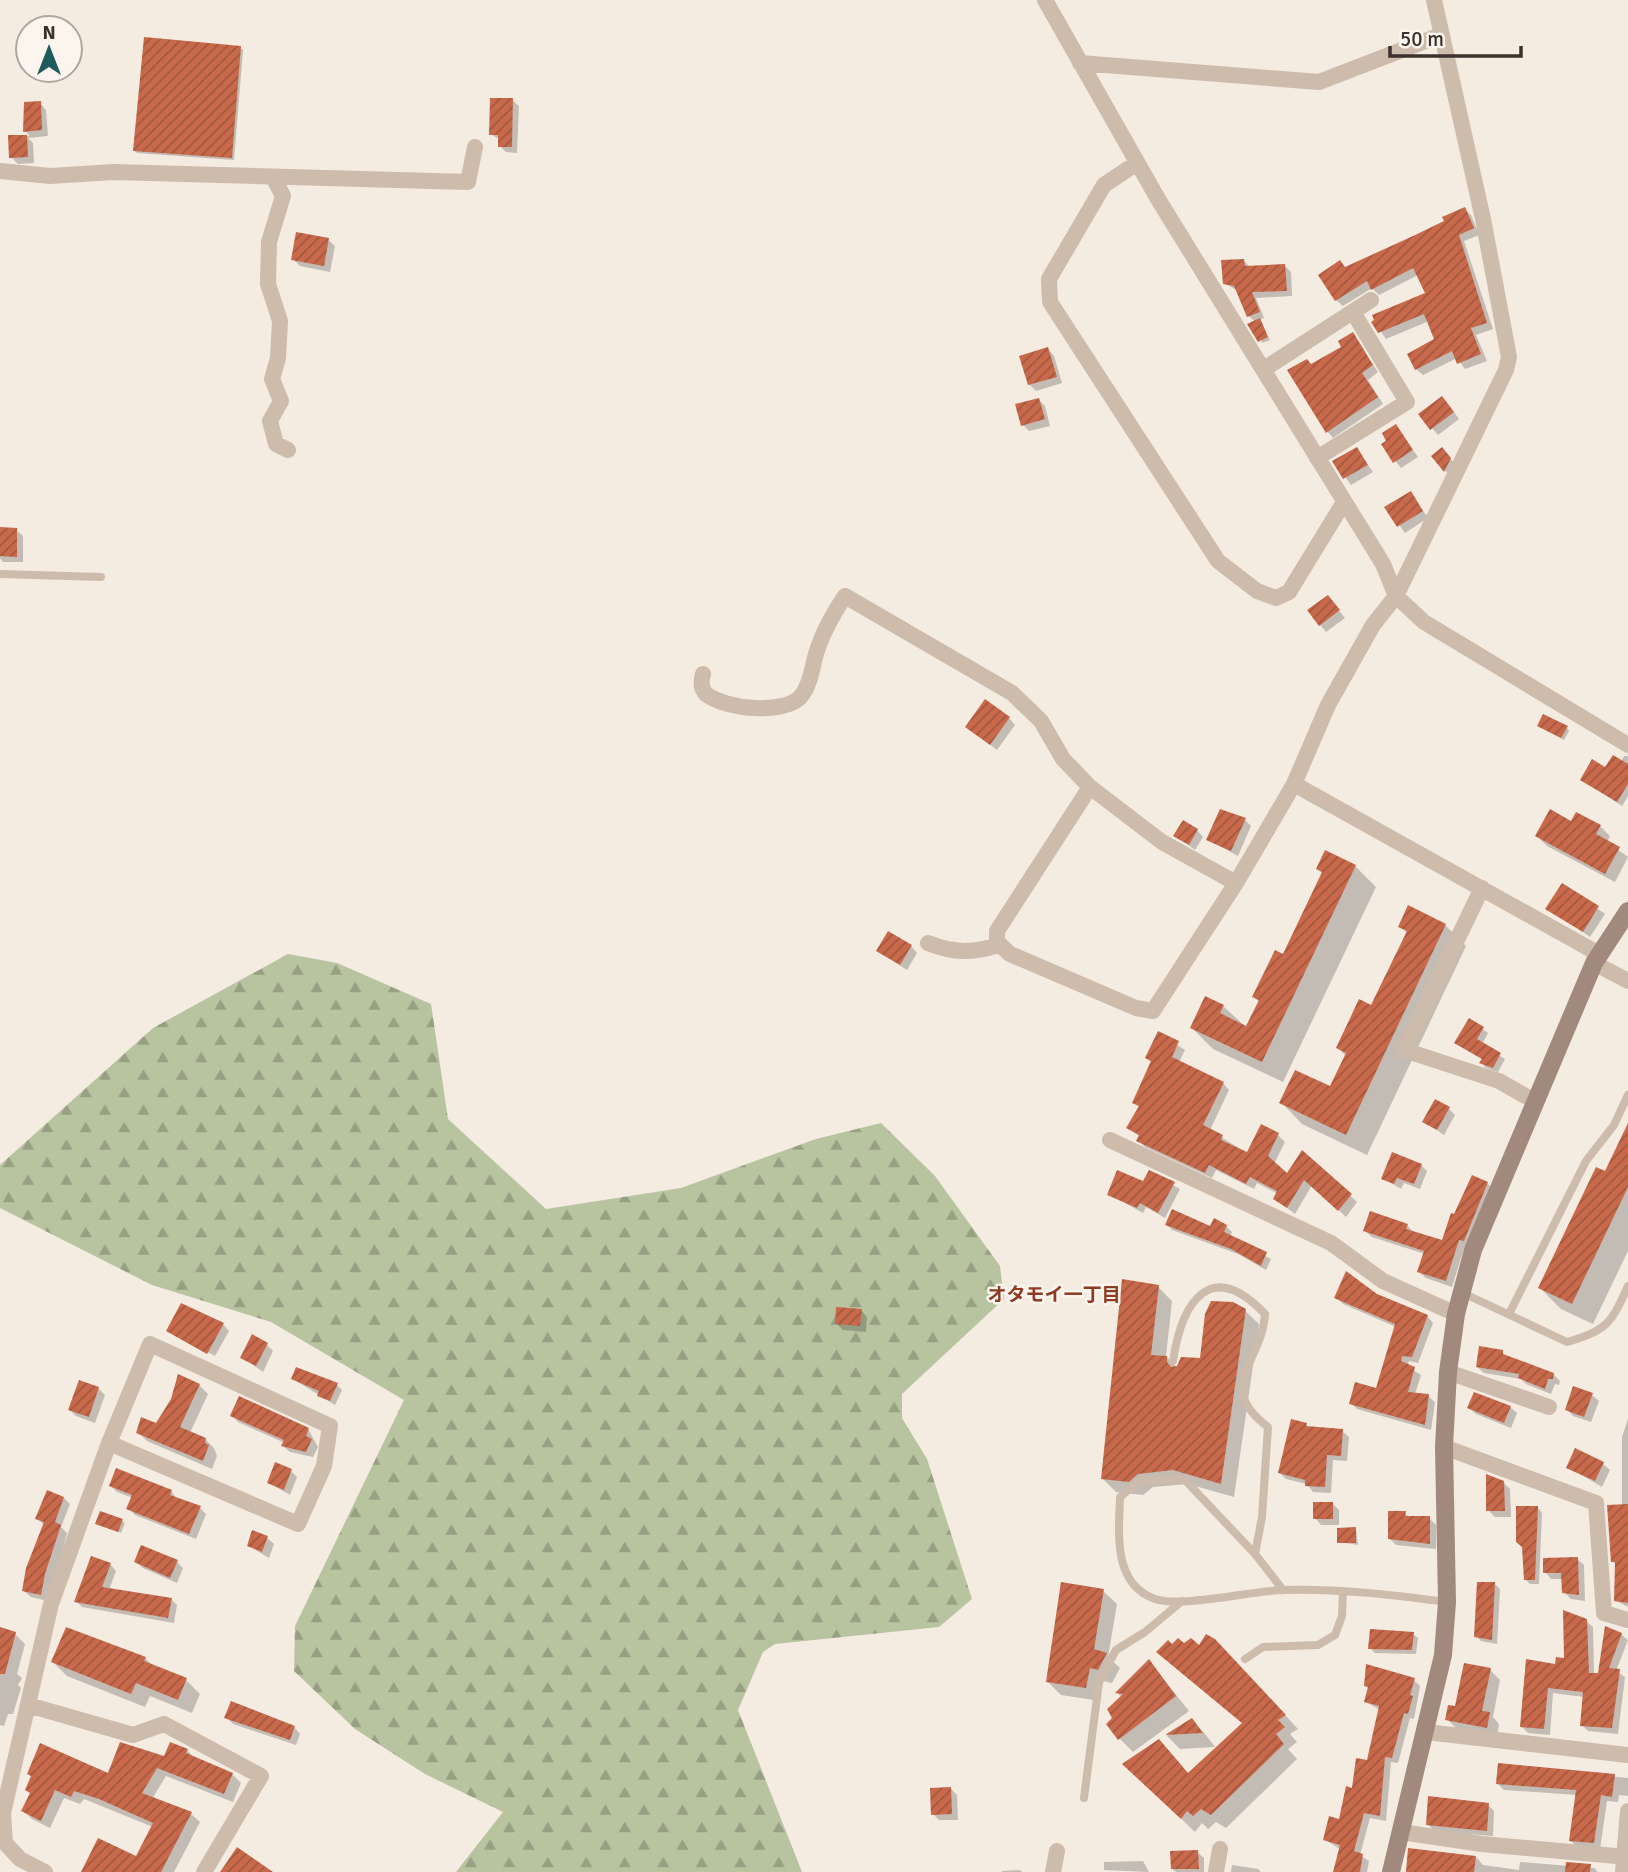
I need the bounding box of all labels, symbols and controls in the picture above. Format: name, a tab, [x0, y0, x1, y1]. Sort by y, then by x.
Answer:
north arrow	[14, 14, 84, 84]
scale bar	[1390, 14, 1521, 58]
text: N	[42, 21, 56, 45]
text: 50 m	[1400, 26, 1444, 52]
district label: オタモイ一丁目	[987, 1283, 1121, 1307]

